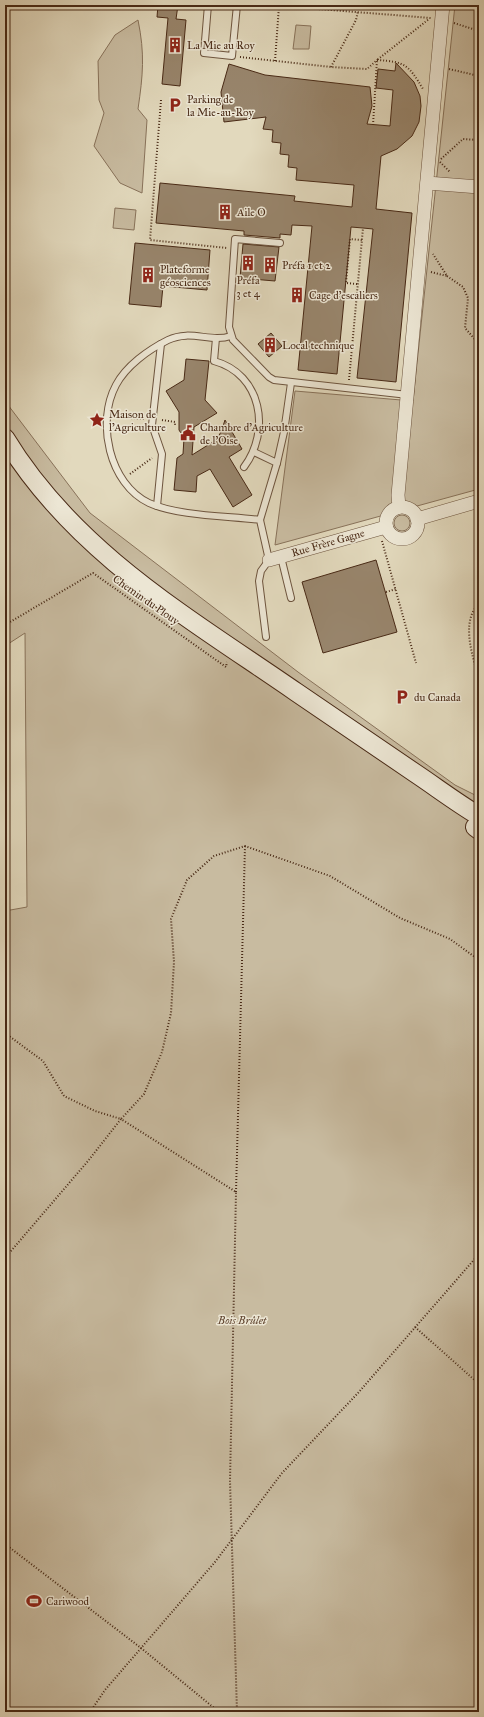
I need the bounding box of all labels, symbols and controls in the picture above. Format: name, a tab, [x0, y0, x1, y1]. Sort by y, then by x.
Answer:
building icon: La Mie au Roy	[166, 36, 184, 54]
place label: La Mie au Roy	[187, 39, 255, 52]
place label: Parking de la Mie-au-Roy	[187, 93, 255, 119]
parking icon: Parking de la Mie-au-Roy	[166, 96, 184, 114]
building icon: Aile O	[216, 203, 234, 221]
place label: Aile O	[236, 206, 266, 219]
building icon: Préfa 3 et 4	[239, 254, 257, 272]
building icon: Préfa 1 et 2	[261, 256, 279, 274]
place label: Préfa 1 et 2	[282, 259, 331, 272]
place label: Plateforme géosciences	[160, 263, 211, 289]
building icon: Plateforme géosciences	[139, 266, 157, 284]
place label: Préfa 3 et 4	[236, 274, 261, 300]
building icon: Cage d'escaliers	[288, 286, 306, 304]
place label: Cage d'escaliers	[309, 289, 378, 302]
building icon: Local technique	[261, 336, 279, 354]
place label: Local technique	[282, 339, 355, 353]
place label: Maison de l'Agriculture	[109, 408, 166, 434]
place icon: Maison de l'Agriculture	[88, 411, 106, 429]
place label: Chambre d'Agriculture de l'Oise	[200, 421, 303, 447]
public building icon: Chambre d'Agriculture de l'Oise	[179, 424, 197, 442]
street label: Rue Frère Gagne	[290, 526, 366, 560]
street label: Chemin du Plouy	[110, 572, 182, 628]
parking icon: du Canada	[393, 688, 411, 706]
place label: du Canada	[414, 691, 461, 704]
park label: Bois Brûlet	[217, 1314, 267, 1327]
sports icon: Cariwood	[25, 1592, 43, 1610]
place label: Cariwood	[46, 1595, 90, 1608]

